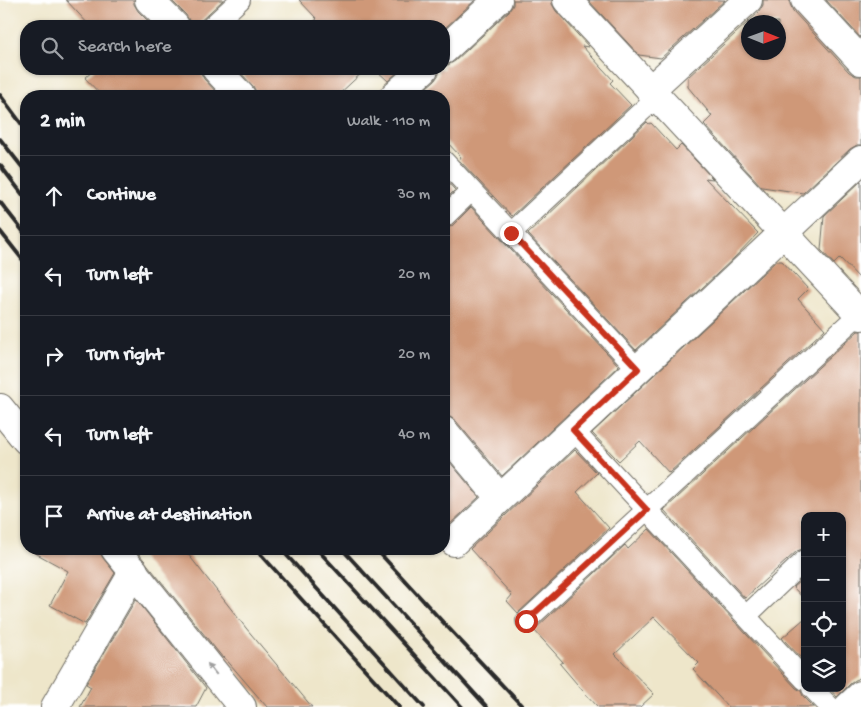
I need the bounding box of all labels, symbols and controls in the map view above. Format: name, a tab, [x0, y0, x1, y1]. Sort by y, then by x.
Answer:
north arrow	[741, 15, 786, 60]
search box	[20, 20, 450, 75]
icon: search	[38, 34, 66, 62]
text: Search here	[78, 36, 172, 59]
text: 2 min	[40, 110, 85, 135]
text: Walk · 110 m	[347, 113, 430, 132]
icon: ahead	[40, 182, 68, 210]
text: Continue	[87, 184, 156, 207]
text: 30 m	[397, 186, 430, 205]
route end	[500, 222, 523, 245]
icon: left	[40, 262, 68, 290]
text: Turn left	[87, 264, 151, 287]
text: 20 m	[398, 266, 430, 285]
icon: right	[40, 342, 68, 370]
text: Turn right	[87, 344, 163, 367]
text: 20 m	[398, 346, 430, 365]
icon: left	[40, 422, 68, 450]
text: Turn left	[87, 424, 151, 447]
text: 40 m	[398, 426, 430, 445]
icon: arrive	[40, 502, 68, 530]
text: Arrive at destination	[87, 504, 251, 527]
map controls	[801, 512, 846, 692]
button: +	[801, 512, 846, 557]
button: −	[801, 557, 846, 602]
button: locate	[801, 602, 846, 647]
route start	[515, 610, 538, 633]
button: layers	[801, 647, 846, 692]
one-way arrow	[206, 663, 217, 676]

